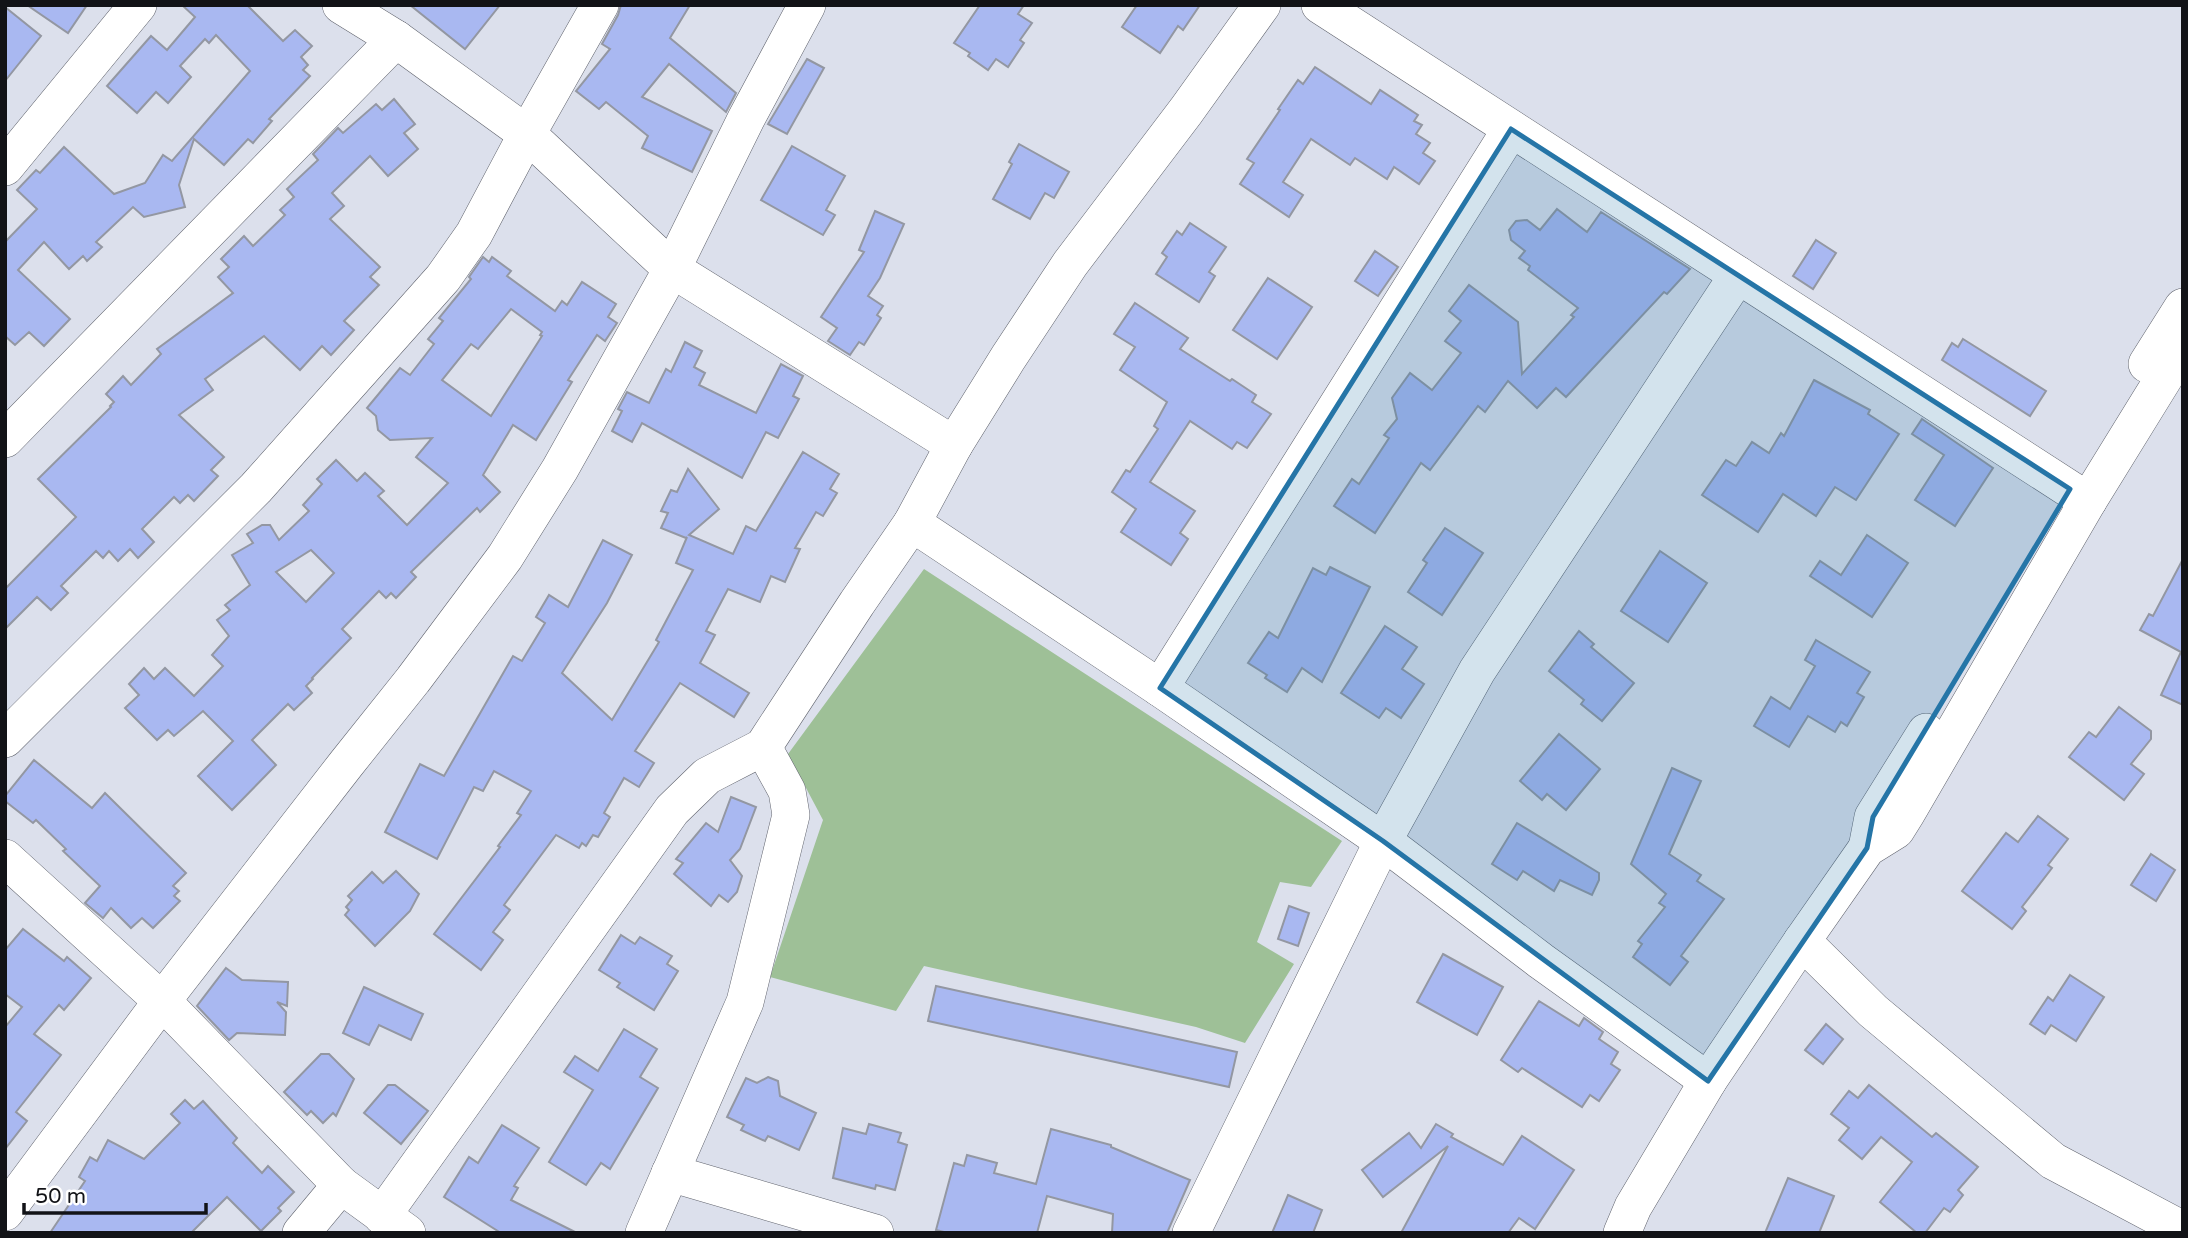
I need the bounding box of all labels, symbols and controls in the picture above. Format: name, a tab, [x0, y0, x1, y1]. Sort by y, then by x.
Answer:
scale bar	[24, 1172, 206, 1216]
text: 50 m	[35, 1184, 86, 1209]

